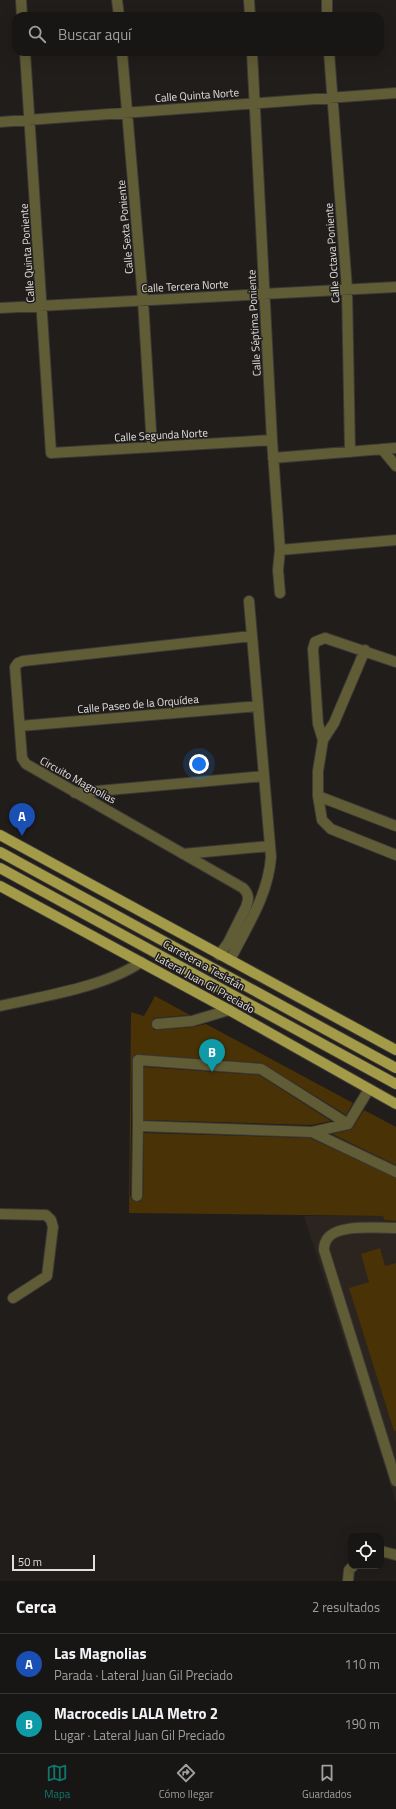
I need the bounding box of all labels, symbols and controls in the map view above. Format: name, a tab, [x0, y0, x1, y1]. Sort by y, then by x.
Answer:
search box	[12, 12, 384, 56]
icon: search	[26, 23, 48, 45]
text: Buscar aquí	[58, 23, 131, 46]
street label: Calle Quinta Norte	[154, 84, 240, 106]
street label: Calle Sexta Poniente	[113, 179, 137, 275]
street label: Calle Octava Poniente	[320, 202, 343, 304]
street label: Calle Quinta Poniente	[16, 203, 38, 303]
street label: Calle Séptima Poniente	[243, 269, 265, 377]
street label: Calle Tercera Norte	[141, 276, 229, 296]
street label: Calle Segunda Norte	[114, 425, 209, 445]
street label: Calle Paseo de la Orquídea	[77, 691, 200, 717]
street label: Circuito Magnolias	[37, 752, 119, 808]
your location	[189, 754, 209, 774]
pin: A	[9, 803, 35, 836]
street label: Carretera a Tesistán	[160, 936, 248, 994]
street label: Lateral Juan Gil Preciado	[152, 949, 258, 1017]
pin: B	[199, 1039, 225, 1072]
map controls	[348, 1533, 384, 1569]
button: locate	[348, 1533, 384, 1569]
scale bar	[12, 1553, 95, 1572]
text: 50 m	[18, 1554, 42, 1570]
text: Cerca	[16, 1594, 56, 1620]
text: 2 resultados	[312, 1597, 380, 1617]
text: Las Magnolias	[54, 1642, 147, 1665]
text: A	[25, 1654, 33, 1674]
text: 110 m	[344, 1654, 380, 1674]
text: Parada · Lateral Juan Gil Preciado	[54, 1665, 233, 1685]
text: Macrocedis LALA Metro 2	[54, 1702, 218, 1725]
text: B	[25, 1714, 33, 1734]
text: 190 m	[344, 1714, 380, 1734]
text: Lugar · Lateral Juan Gil Preciado	[54, 1725, 225, 1745]
tab: Mapa	[44, 1762, 70, 1802]
tab: Cómo llegar	[159, 1762, 213, 1802]
tab: Guardados	[302, 1762, 352, 1802]

